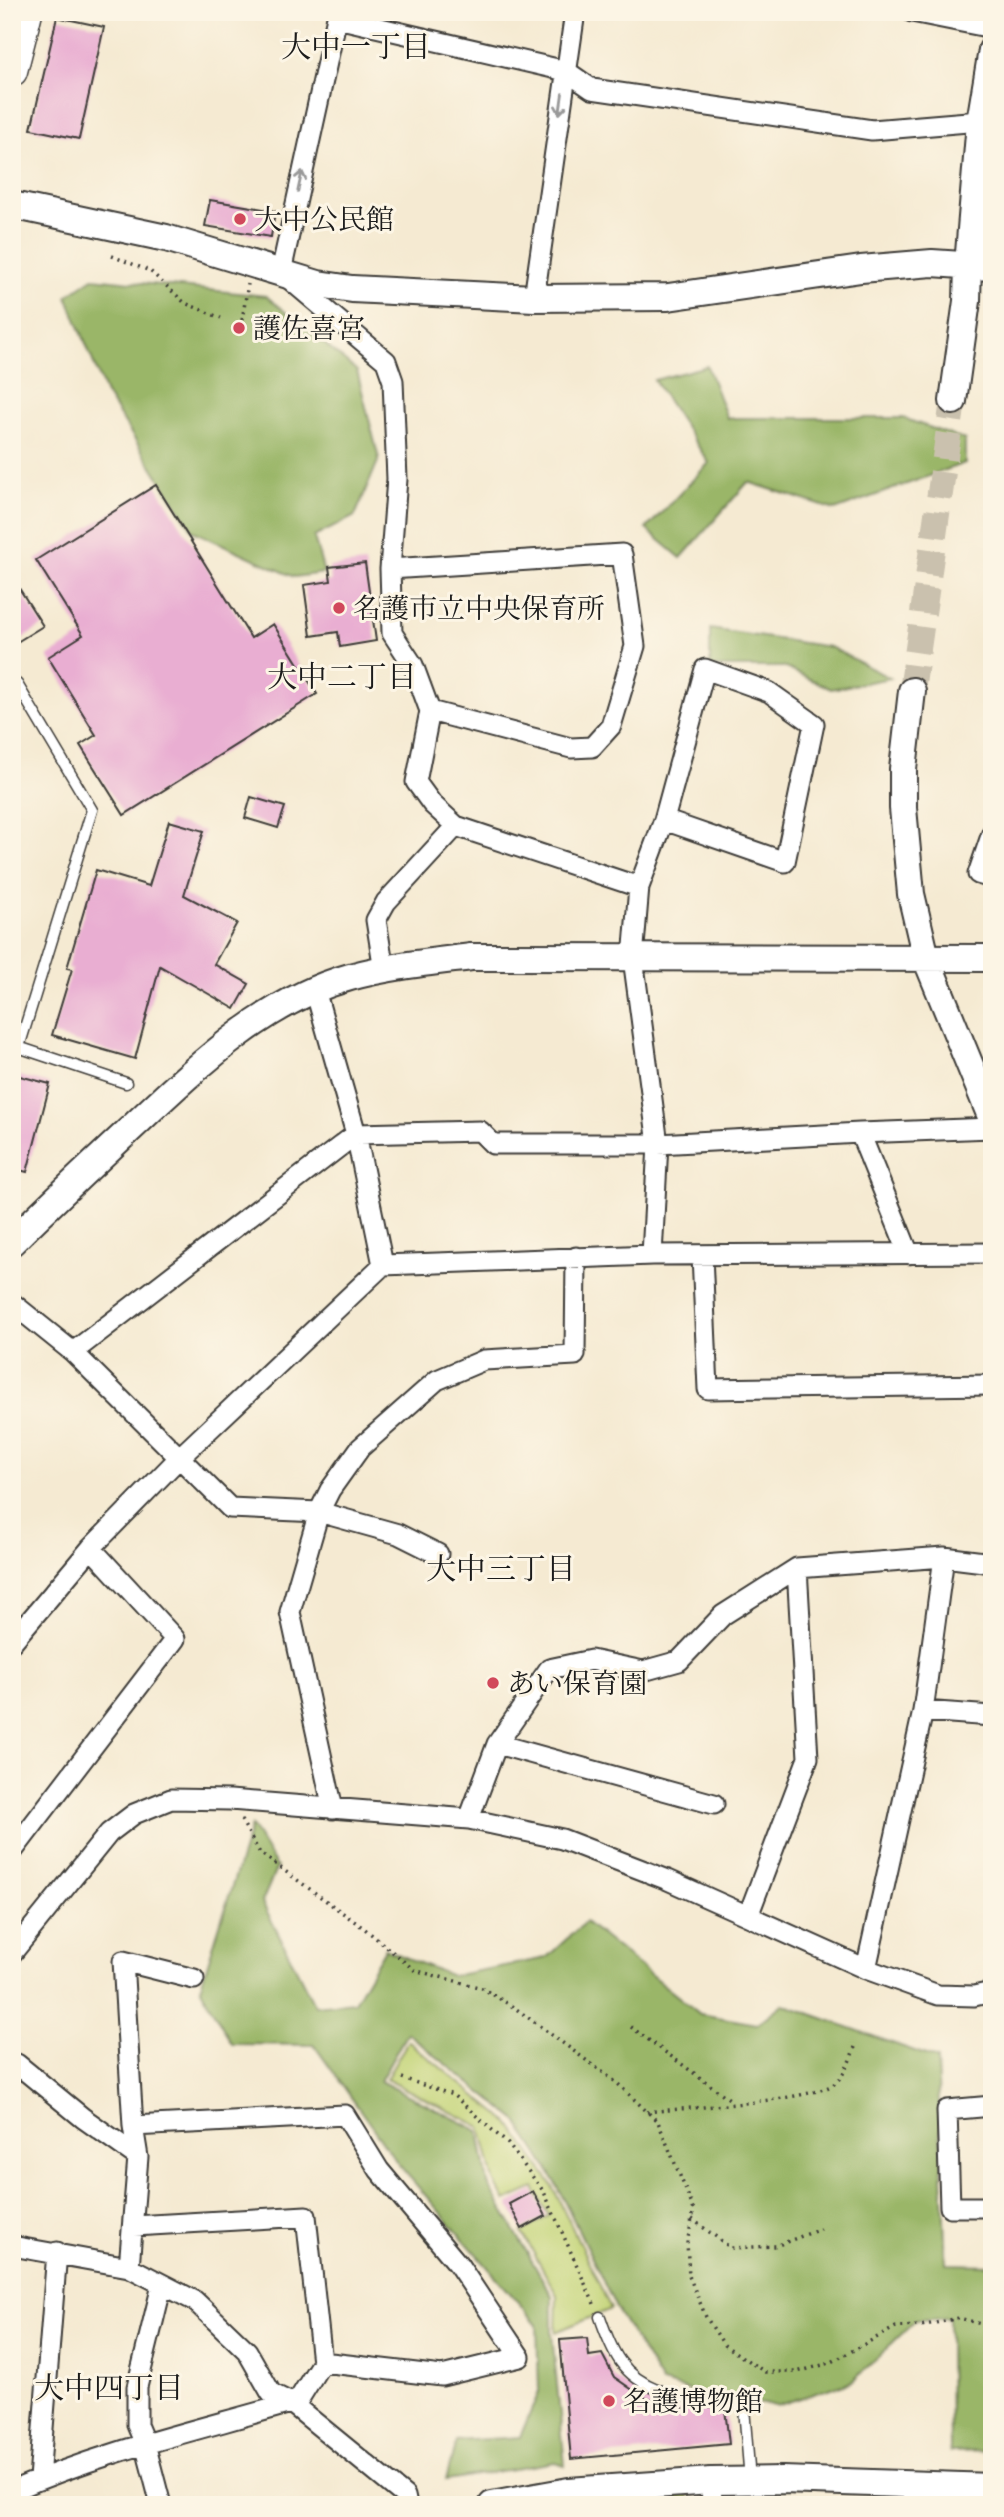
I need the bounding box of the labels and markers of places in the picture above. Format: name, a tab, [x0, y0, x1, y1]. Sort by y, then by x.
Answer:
place label: 大中公民館	[254, 205, 394, 236]
marker: 大中公民館	[232, 211, 248, 227]
place label: 護佐喜宮	[253, 314, 365, 345]
marker: 護佐喜宮	[231, 320, 247, 336]
place label: 名護市立中央保育所	[353, 594, 605, 625]
marker: 名護市立中央保育所	[331, 600, 347, 616]
place label: あい保育園	[507, 1669, 647, 1700]
marker: あい保育園	[485, 1675, 501, 1691]
place label: 名護博物館	[623, 2387, 763, 2418]
marker: 名護博物館	[601, 2393, 617, 2409]

